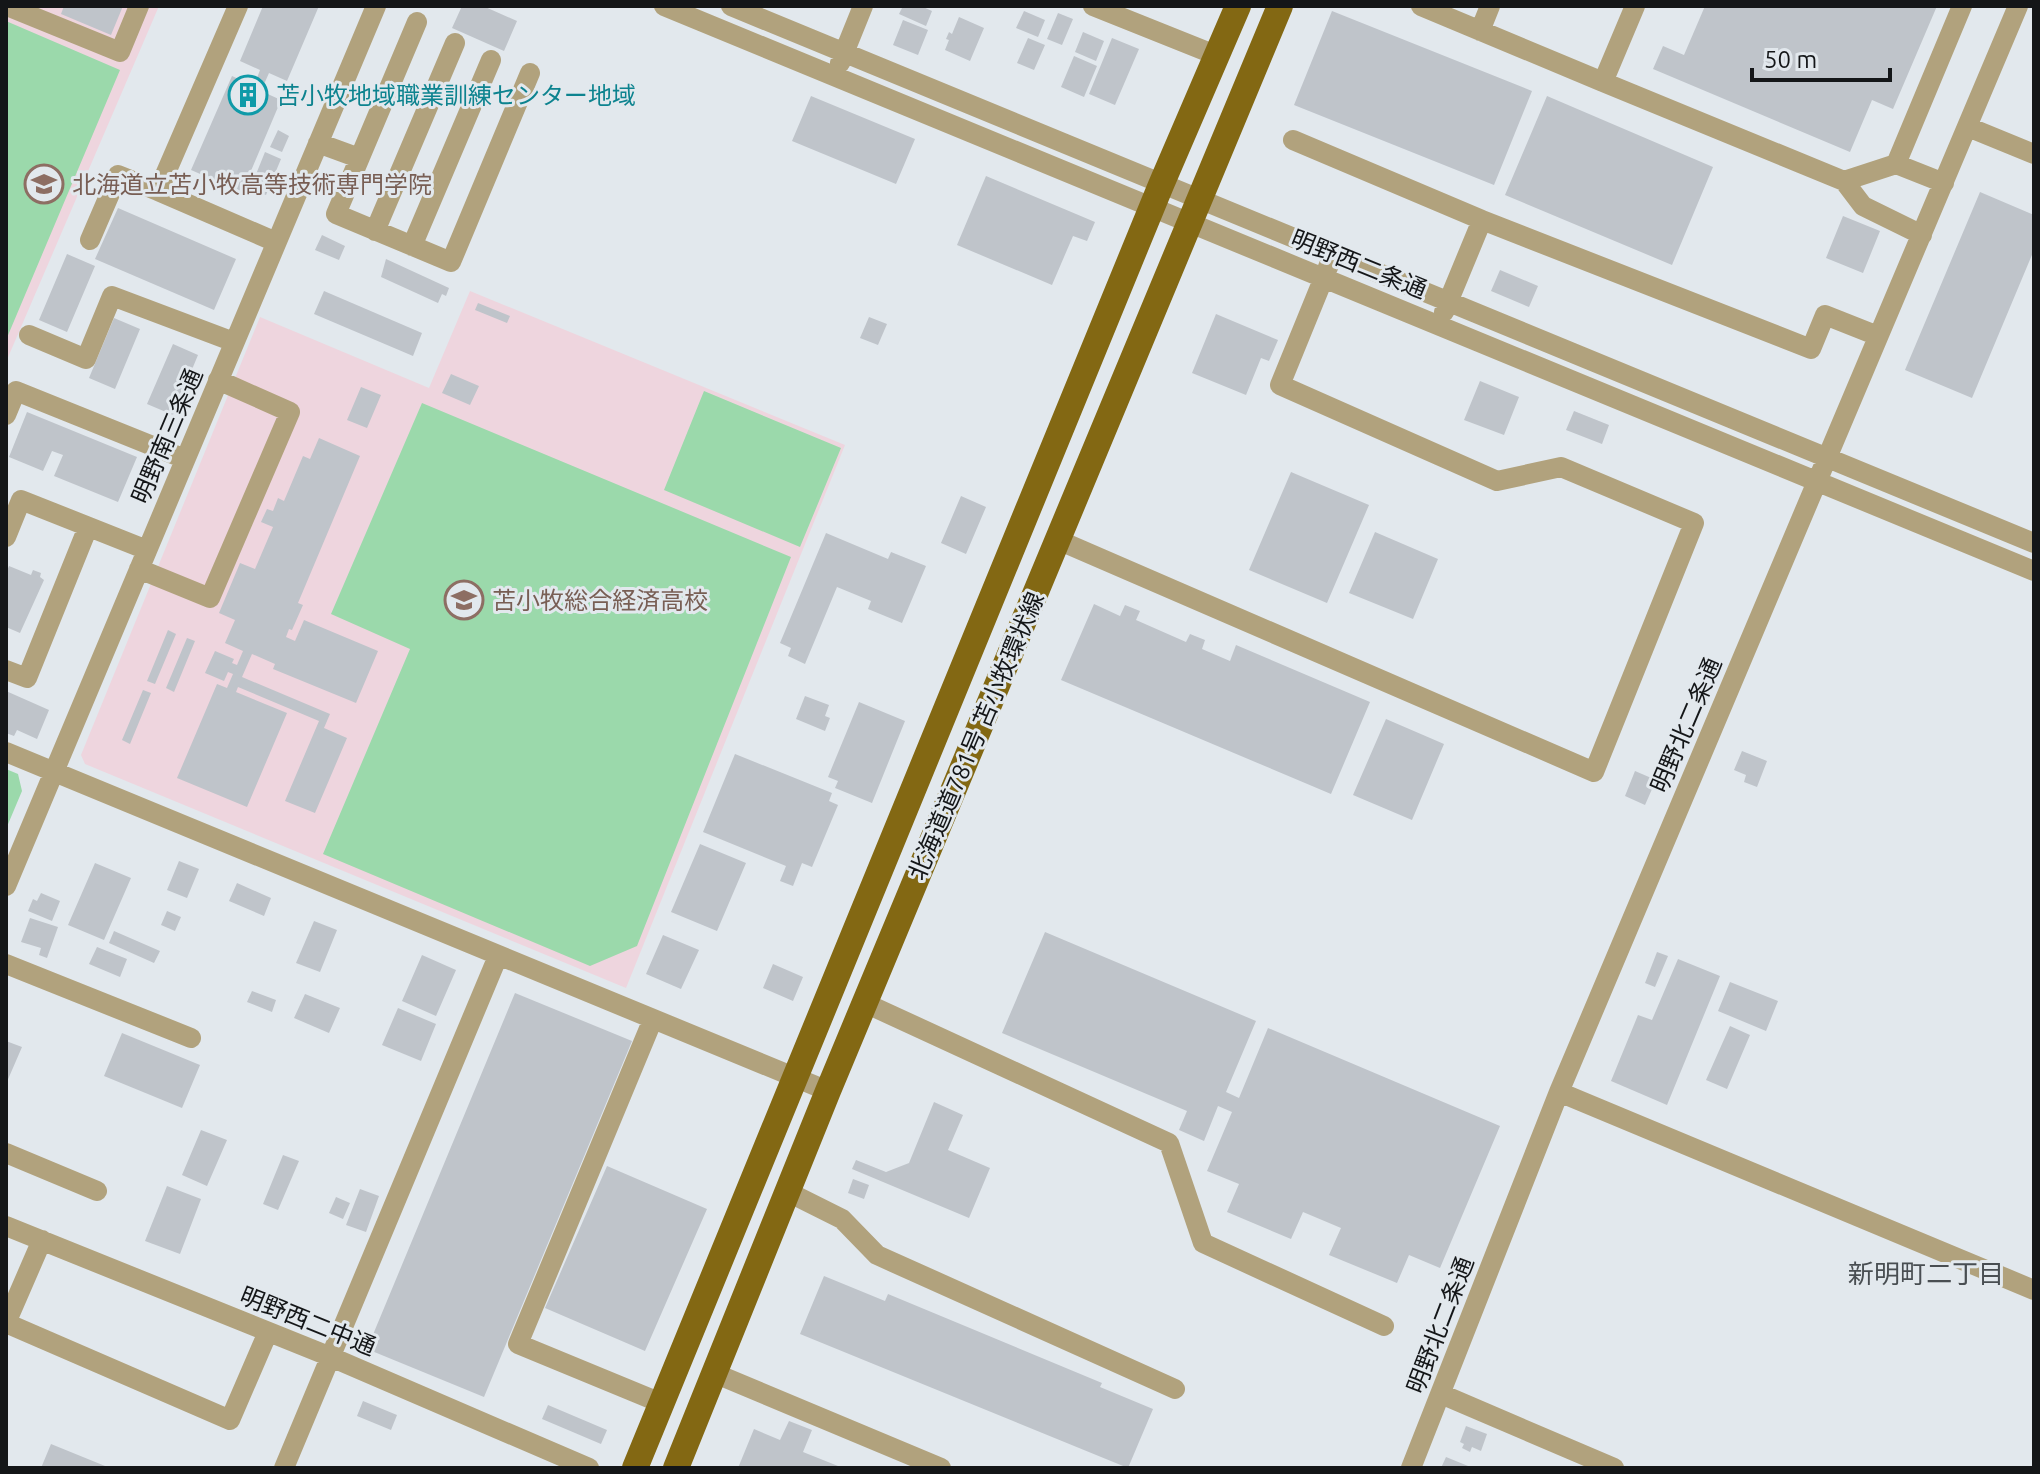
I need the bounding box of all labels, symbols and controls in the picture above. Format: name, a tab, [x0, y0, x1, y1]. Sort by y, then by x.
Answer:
scale bar	[1752, 32, 1890, 82]
text: 50 m	[1764, 46, 1817, 73]
building icon: 苫小牧地域職業訓練センター地域	[227, 74, 269, 116]
place label: 苫小牧地域職業訓練センター地域	[276, 82, 636, 109]
school or university icon: 北海道立苫小牧高等技術専門学院	[23, 163, 65, 205]
place label: 北海道立苫小牧高等技術専門学院	[72, 171, 432, 198]
street label: 明野西二条通	[1287, 225, 1431, 303]
street label: 明野南三条通	[126, 364, 208, 508]
school or university icon: 苫小牧総合経済高校	[443, 579, 485, 621]
place label: 苫小牧総合経済高校	[492, 587, 708, 614]
street label: 北海道道781号 苫小牧環状線	[903, 588, 1049, 884]
street label: 明野北二条通	[1645, 653, 1727, 797]
street label: 明野北二条通	[1402, 1253, 1478, 1397]
district label: 新明町二丁目	[1848, 1259, 2004, 1288]
street label: 明野西二中通	[236, 1282, 380, 1360]

